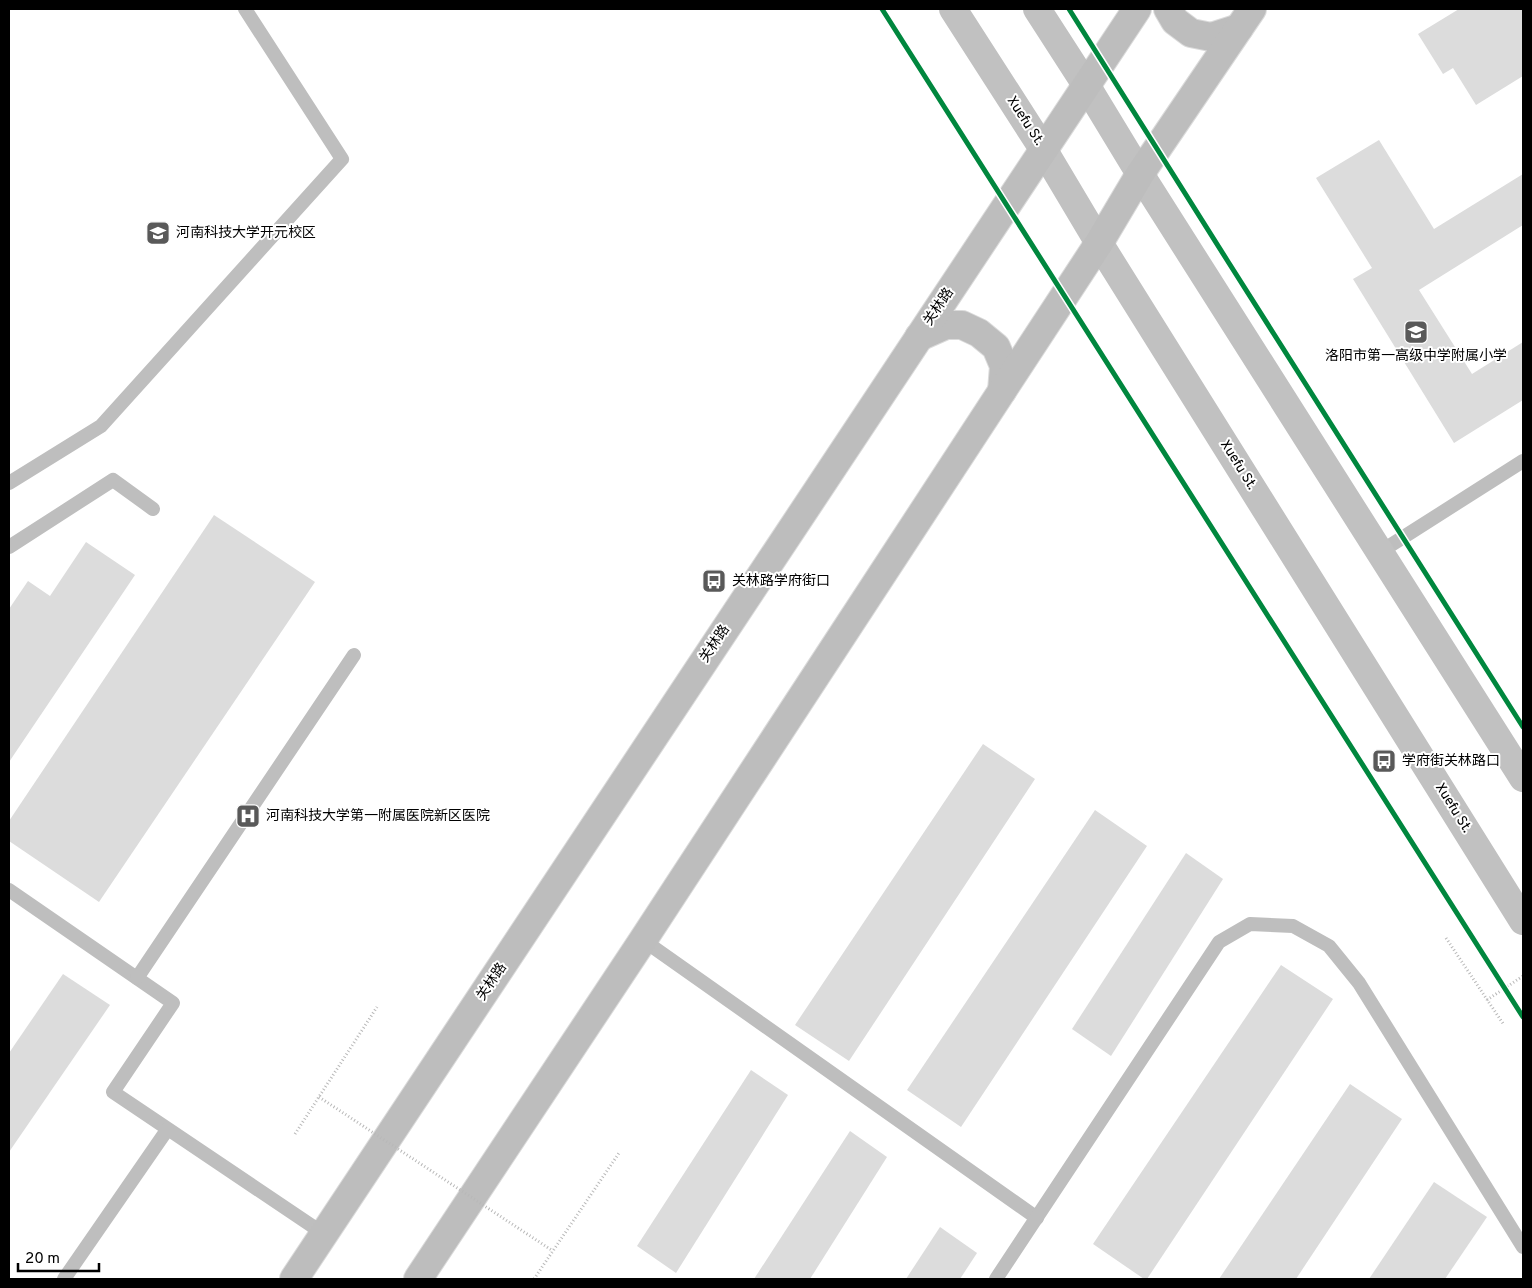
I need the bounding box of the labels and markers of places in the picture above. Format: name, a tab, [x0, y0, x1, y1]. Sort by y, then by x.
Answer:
school or university icon: 河南科技大学开元校区	[145, 220, 171, 246]
place label: 河南科技大学开元校区	[176, 224, 316, 242]
school or university icon: 洛阳市第一高级中学附属小学	[1403, 319, 1429, 345]
place label: 洛阳市第一高级中学附属小学	[1325, 347, 1507, 365]
bus stop icon: 关林路学府街口	[701, 568, 727, 594]
place label: 关林路学府街口	[732, 573, 830, 590]
bus stop icon: 学府街关林路口	[1371, 748, 1397, 774]
place label: 学府街关林路口	[1402, 753, 1500, 770]
hospital icon: 河南科技大学第一附属医院新区医院	[235, 803, 261, 829]
place label: 河南科技大学第一附属医院新区医院	[266, 807, 490, 825]

